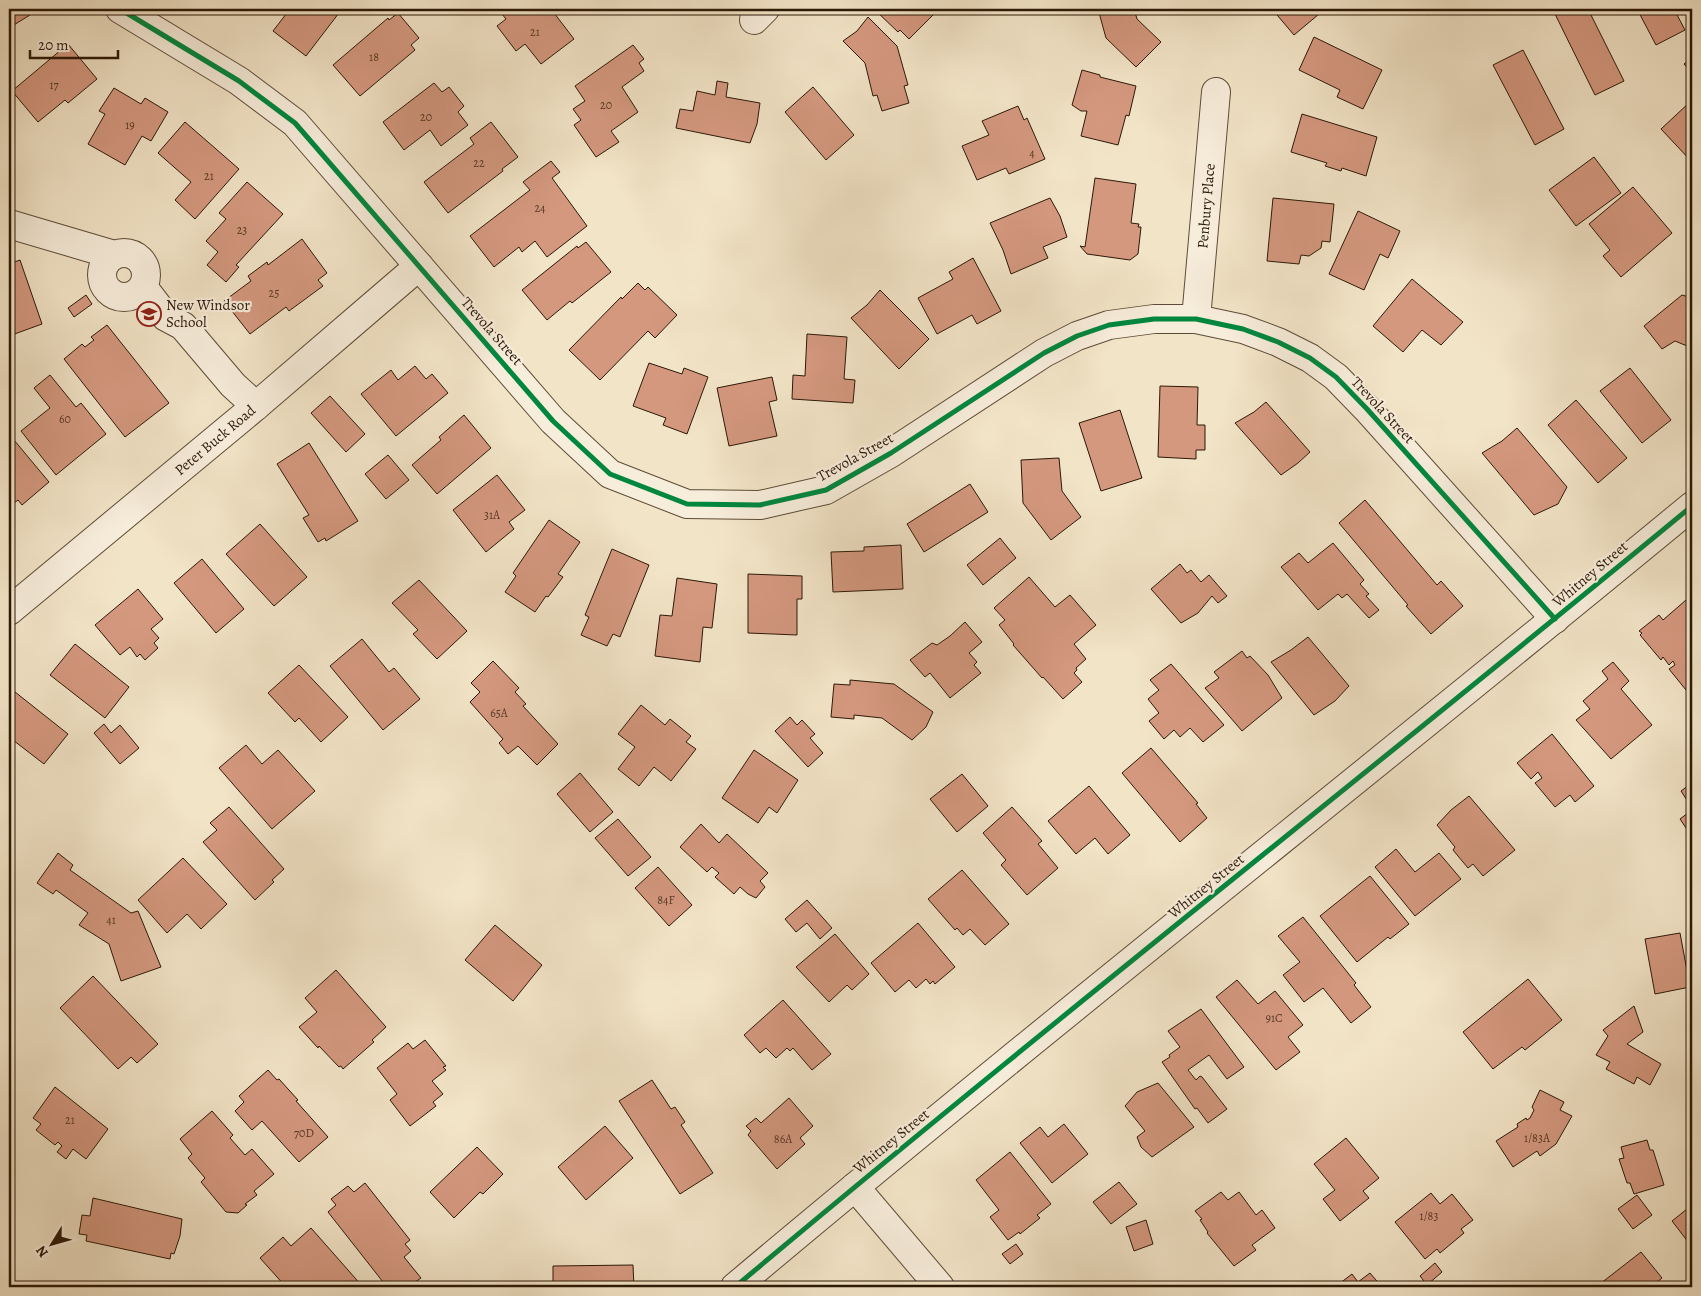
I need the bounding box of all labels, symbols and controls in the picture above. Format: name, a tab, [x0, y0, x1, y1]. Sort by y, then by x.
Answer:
house number: 21	[530, 24, 540, 40]
scale bar	[30, 28, 118, 60]
text: 20 m	[38, 35, 69, 55]
house number: 18	[369, 49, 379, 65]
house number: 17	[49, 77, 60, 93]
house number: 20	[600, 97, 612, 113]
house number: 20	[420, 109, 432, 125]
house number: 19	[125, 117, 135, 133]
house number: 4	[1029, 145, 1035, 161]
house number: 22	[473, 155, 485, 171]
street label: Penbury Place	[1192, 162, 1220, 250]
house number: 21	[204, 168, 214, 184]
house number: 24	[534, 200, 546, 216]
house number: 23	[237, 222, 247, 238]
house number: 25	[269, 285, 279, 301]
street label: Trevola Street	[457, 293, 527, 369]
place label: New Windsor School	[166, 295, 250, 332]
school or university icon: New Windsor School	[136, 301, 162, 327]
street label: Trevola Street	[1347, 372, 1419, 448]
street label: Peter Buck Road	[170, 400, 260, 480]
house number: 60	[59, 411, 71, 427]
street label: Trevola Street	[813, 428, 897, 486]
house number: 31A	[484, 507, 501, 523]
street label: Whitney Street	[1547, 537, 1632, 612]
house number: 65A	[490, 705, 509, 721]
street label: Whitney Street	[1163, 849, 1248, 924]
house number: 84F	[657, 892, 675, 908]
house number: 41	[106, 912, 116, 928]
house number: 91C	[1265, 1010, 1283, 1026]
street label: Whitney Street	[848, 1104, 933, 1179]
house number: 21	[65, 1112, 75, 1128]
house number: 70D	[294, 1125, 314, 1141]
house number: 1/83A	[1524, 1130, 1551, 1146]
house number: 86A	[774, 1131, 793, 1147]
house number: 1/83	[1420, 1208, 1438, 1224]
north arrow	[28, 1218, 78, 1268]
text: N	[31, 1242, 53, 1261]

